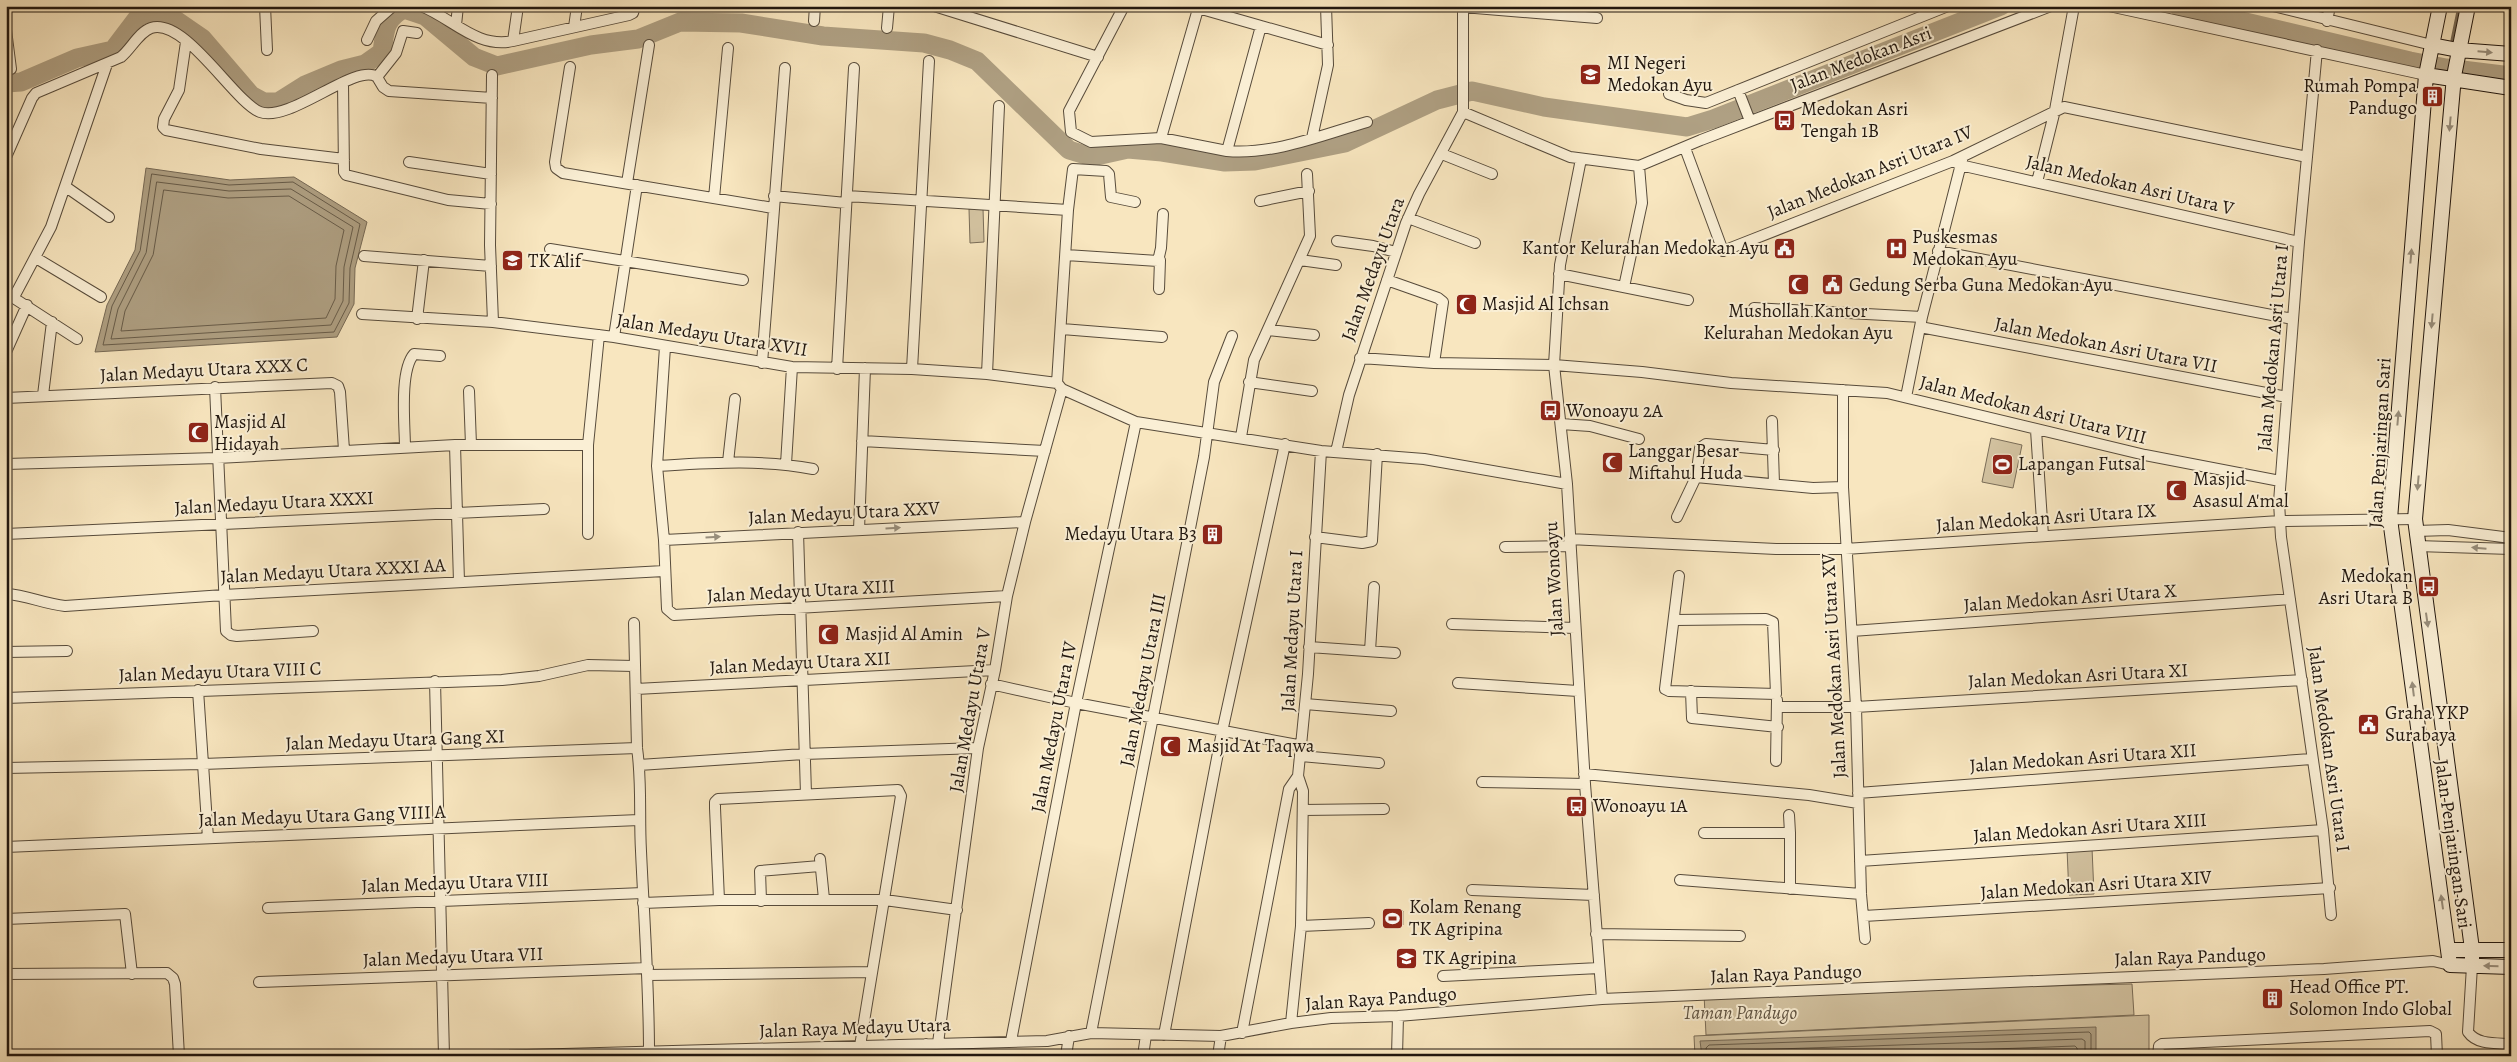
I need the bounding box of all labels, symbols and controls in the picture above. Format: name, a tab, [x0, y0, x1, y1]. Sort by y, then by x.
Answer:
street label: Jalan Medokan Asri	[1787, 20, 1935, 98]
one-way arrow	[2477, 48, 2493, 56]
place label: MI Negeri Medokan Ayu	[1607, 50, 1713, 98]
school or university icon: MI Negeri Medokan Ayu	[1579, 62, 1603, 86]
place label: Rumah Pompa Pandugo	[2303, 73, 2417, 121]
building icon: Rumah Pompa Pandugo	[2421, 85, 2445, 109]
place label: Medokan Asri Tengah 1B	[1801, 96, 1908, 144]
bus stop icon: Medokan Asri Tengah 1B	[1773, 108, 1797, 132]
one-way arrow	[2445, 116, 2453, 132]
street label: Jalan Medokan Asri Utara IV	[1763, 119, 1977, 225]
street label: Jalan Medokan Asri Utara V	[2023, 148, 2237, 222]
street label: Jalan Medayu Utara	[1335, 193, 1411, 345]
place label: Puskesmas Medokan Ayu	[1912, 224, 2018, 272]
place label: Kantor Kelurahan Medokan Ayu	[1522, 235, 1770, 261]
public building icon: Kantor Kelurahan Medokan Ayu	[1773, 236, 1797, 260]
hospital icon: Puskesmas Medokan Ayu	[1884, 236, 1908, 260]
street label: Jalan Medokan Asri Utara I	[2251, 243, 2295, 453]
place label: TK Alif	[528, 248, 584, 274]
one-way arrow	[2408, 248, 2416, 264]
school or university icon: TK Alif	[500, 249, 524, 273]
place label: Gedung Serba Guna Medokan Ayu	[1849, 272, 2113, 298]
mosque icon: Mushollah Kantor Kelurahan Medokan Ayu	[1786, 273, 1810, 297]
public building icon: Gedung Serba Guna Medokan Ayu	[1821, 273, 1845, 297]
place label: Masjid Al Ichsan	[1482, 291, 1609, 317]
mosque icon: Masjid Al Ichsan	[1454, 292, 1478, 316]
place label: Mushollah Kantor Kelurahan Medokan Ayu	[1703, 298, 1893, 346]
street label: Jalan Medayu Utara XVII	[615, 307, 809, 363]
street label: Jalan Medokan Asri Utara VII	[1992, 311, 2220, 379]
one-way arrow	[2428, 313, 2436, 329]
street label: Jalan Medayu Utara XXX C	[99, 352, 309, 388]
street label: Jalan Penjaringan Sari	[2363, 357, 2397, 529]
street label: Jalan Medokan Asri Utara VIII	[1917, 369, 2149, 451]
place label: Wonoayu 2A	[1565, 398, 1664, 424]
bus stop icon: Wonoayu 2A	[1538, 399, 1562, 423]
place label: Masjid Al Hidayah	[214, 409, 286, 457]
one-way arrow	[2395, 410, 2403, 426]
mosque icon: Masjid Al Hidayah	[186, 421, 210, 445]
place label: Langgar Besar Miftahul Huda	[1628, 438, 1743, 486]
mosque icon: Langgar Besar Miftahul Huda	[1600, 450, 1624, 474]
place label: Lapangan Futsal	[2018, 451, 2146, 477]
sports icon: Lapangan Futsal	[1990, 452, 2014, 476]
place label: Masjid Asasul A'mal	[2192, 466, 2289, 514]
one-way arrow	[2414, 475, 2422, 491]
mosque icon: Masjid Asasul A'mal	[2165, 478, 2189, 502]
street label: Jalan Medayu Utara XXXI	[174, 485, 374, 521]
street label: Jalan Medayu Utara XXV	[748, 495, 941, 531]
street label: Jalan Medokan Asri Utara IX	[1935, 497, 2157, 539]
street label: Jalan Wonoayu	[1538, 520, 1570, 637]
place label: Medayu Utara B3	[1065, 521, 1197, 547]
building icon: Medayu Utara B3	[1201, 522, 1225, 546]
one-way arrow	[885, 524, 901, 532]
one-way arrow	[705, 533, 721, 541]
one-way arrow	[2470, 544, 2486, 552]
street label: Jalan Medayu Utara I	[1275, 549, 1309, 713]
street label: Jalan Medayu Utara XXXI AA	[220, 552, 447, 590]
street label: Jalan Medokan Asri Utara XV	[1815, 553, 1853, 779]
place label: Medokan Asri Utara B	[2318, 563, 2413, 611]
street label: Jalan Medayu Utara XIII	[706, 573, 896, 609]
bus stop icon: Medokan Asri Utara B	[2417, 575, 2441, 599]
street label: Jalan Medokan Asri Utara X	[1963, 578, 2178, 618]
street label: Jalan Medayu Utara III	[1113, 591, 1173, 769]
one-way arrow	[2424, 612, 2432, 628]
place label: Masjid Al Amin	[845, 621, 963, 647]
mosque icon: Masjid Al Amin	[817, 622, 841, 646]
street label: Jalan Medayu Utara V	[943, 625, 997, 794]
street label: Jalan Medayu Utara IV	[1025, 639, 1083, 815]
street label: Jalan Medokan Asri Utara I	[2302, 644, 2356, 854]
street label: Jalan Medayu Utara XII	[709, 645, 891, 681]
street label: Jalan Medayu Utara VIII C	[118, 655, 322, 689]
street label: Jalan Medokan Asri Utara XI	[1967, 657, 2189, 695]
one-way arrow	[2409, 681, 2417, 697]
place label: Graha YKP Surabaya	[2385, 700, 2469, 748]
public building icon: Graha YKP Surabaya	[2357, 712, 2381, 736]
street label: Jalan Medayu Utara Gang XI	[285, 723, 505, 757]
place label: Masjid At Taqwa	[1187, 733, 1315, 759]
mosque icon: Masjid At Taqwa	[1159, 734, 1183, 758]
street label: Jalan Medokan Asri Utara XII	[1969, 737, 2197, 779]
street label: Jalan Penjaringan Sari	[2428, 758, 2478, 930]
place label: Wonoayu 1A	[1592, 793, 1688, 819]
bus stop icon: Wonoayu 1A	[1565, 794, 1589, 818]
street label: Jalan Medayu Utara Gang VIII A	[198, 799, 447, 833]
street label: Jalan Medokan Asri Utara XIII	[1972, 807, 2208, 849]
street label: Jalan Medokan Asri Utara XIV	[1979, 864, 2213, 906]
street label: Jalan Medayu Utara VIII	[361, 867, 549, 899]
place label: Kolam Renang TK Agripina	[1409, 894, 1522, 942]
one-way arrow	[2437, 894, 2445, 910]
sports icon: Kolam Renang TK Agripina	[1381, 906, 1405, 930]
street label: Jalan Medayu Utara VII	[362, 941, 544, 973]
street label: Jalan Raya Pandugo	[2114, 941, 2266, 973]
place label: TK Agripina	[1423, 945, 1517, 971]
school or university icon: TK Agripina	[1395, 946, 1419, 970]
street label: Jalan Raya Pandugo	[1710, 958, 1862, 990]
one-way arrow	[2483, 962, 2499, 970]
place label: Head Office PT. Solomon Indo Global	[2289, 974, 2452, 1022]
street label: Jalan Raya Pandugo	[1305, 981, 1457, 1017]
building icon: Head Office PT. Solomon Indo Global	[2261, 986, 2285, 1010]
park label: Taman Pandugo	[1683, 1000, 1798, 1026]
street label: Jalan Raya Medayu Utara	[759, 1012, 952, 1044]

